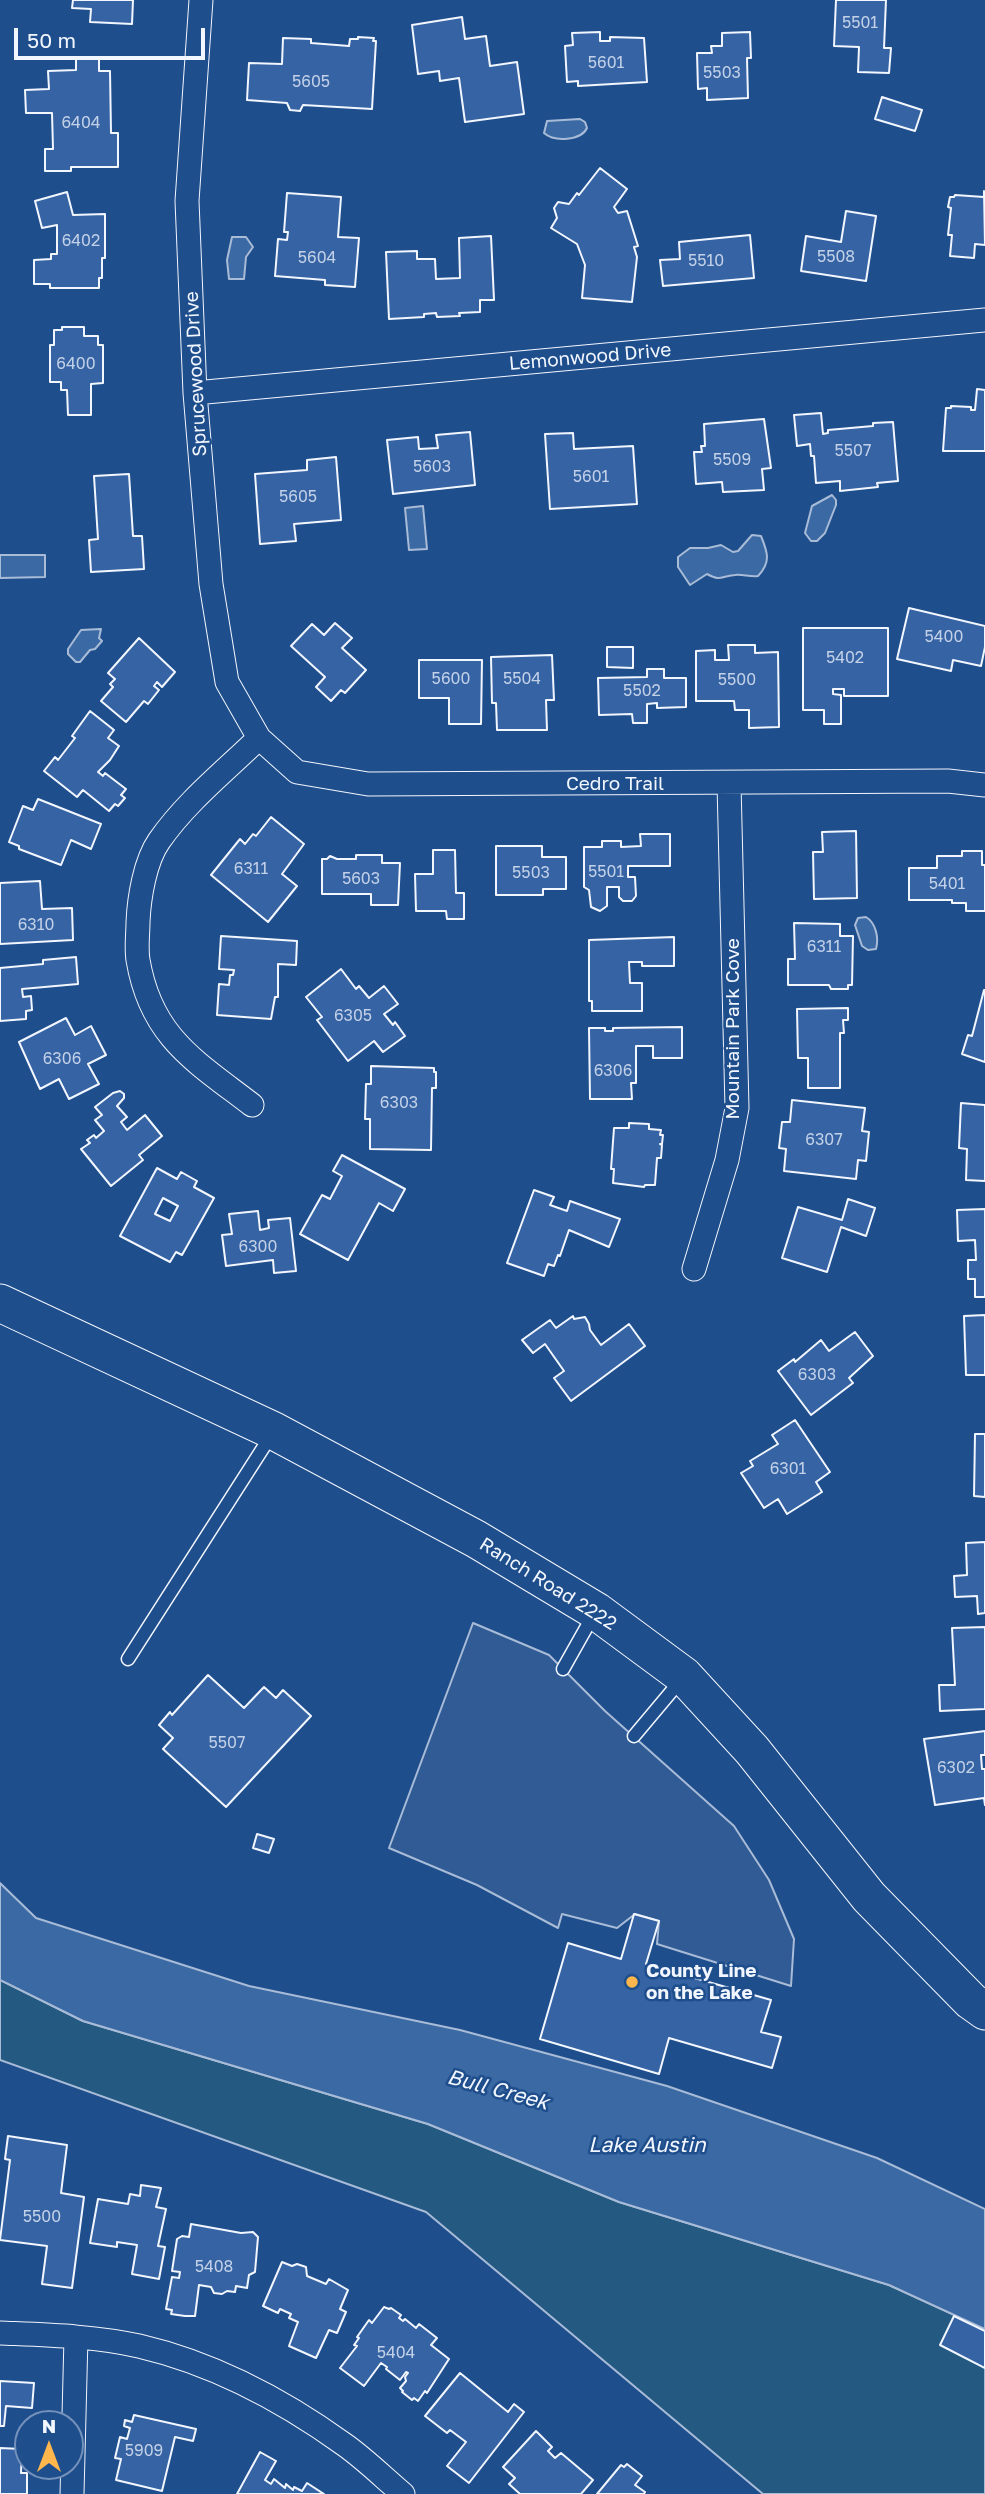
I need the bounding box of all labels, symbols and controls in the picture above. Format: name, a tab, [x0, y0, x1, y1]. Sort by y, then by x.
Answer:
house number: 5501	[842, 13, 878, 33]
scale bar	[18, 14, 208, 58]
text: 50 m	[27, 27, 76, 53]
house number: 5601	[588, 53, 624, 73]
house number: 5503	[703, 63, 741, 83]
house number: 5605	[292, 72, 330, 92]
house number: 6404	[61, 113, 101, 133]
house number: 6402	[62, 231, 100, 251]
house number: 5508	[817, 247, 855, 267]
house number: 5604	[298, 248, 336, 268]
house number: 5510	[688, 251, 724, 271]
street label: Sprucewood Drive	[180, 291, 212, 457]
street label: Lemonwood Drive	[508, 339, 672, 375]
house number: 6400	[56, 354, 96, 374]
house number: 5507	[835, 441, 871, 461]
house number: 5509	[713, 450, 751, 470]
house number: 5603	[413, 457, 451, 477]
house number: 5601	[573, 467, 609, 487]
house number: 5605	[279, 487, 317, 507]
house number: 5400	[925, 627, 963, 647]
house number: 5402	[826, 648, 864, 668]
house number: 5600	[432, 669, 470, 689]
house number: 5504	[503, 669, 541, 689]
house number: 5500	[718, 670, 756, 690]
house number: 5502	[623, 681, 661, 701]
street label: Cedro Trail	[566, 773, 664, 795]
house number: 6311	[234, 859, 268, 879]
house number: 5501	[588, 862, 624, 882]
house number: 5503	[512, 863, 550, 883]
house number: 5603	[342, 869, 380, 889]
house number: 5401	[929, 874, 965, 894]
house number: 6310	[18, 915, 54, 935]
house number: 6311	[807, 937, 841, 957]
street label: Mountain Park Cove	[722, 938, 744, 1120]
house number: 6305	[334, 1006, 372, 1026]
house number: 6306	[43, 1049, 81, 1069]
house number: 6306	[594, 1061, 632, 1081]
house number: 6303	[380, 1093, 418, 1113]
house number: 6307	[805, 1130, 843, 1150]
house number: 6300	[239, 1237, 277, 1257]
house number: 6303	[798, 1365, 836, 1385]
house number: 6301	[770, 1459, 806, 1479]
street label: Ranch Road 2222	[475, 1533, 621, 1635]
house number: 5507	[209, 1733, 245, 1753]
house number: 6302	[937, 1758, 975, 1778]
place label: County Line on the Lake	[646, 1960, 756, 2004]
marker: County Line on the Lake	[624, 1974, 640, 1990]
water label: Bull Creek	[445, 2064, 551, 2116]
water label: Lake Austin	[588, 2132, 706, 2158]
house number: 5500	[23, 2207, 61, 2227]
house number: 5408	[195, 2257, 233, 2277]
house number: 5404	[377, 2343, 415, 2363]
north arrow	[14, 2410, 84, 2480]
text: N	[42, 2414, 56, 2437]
house number: 5909	[125, 2441, 163, 2461]

